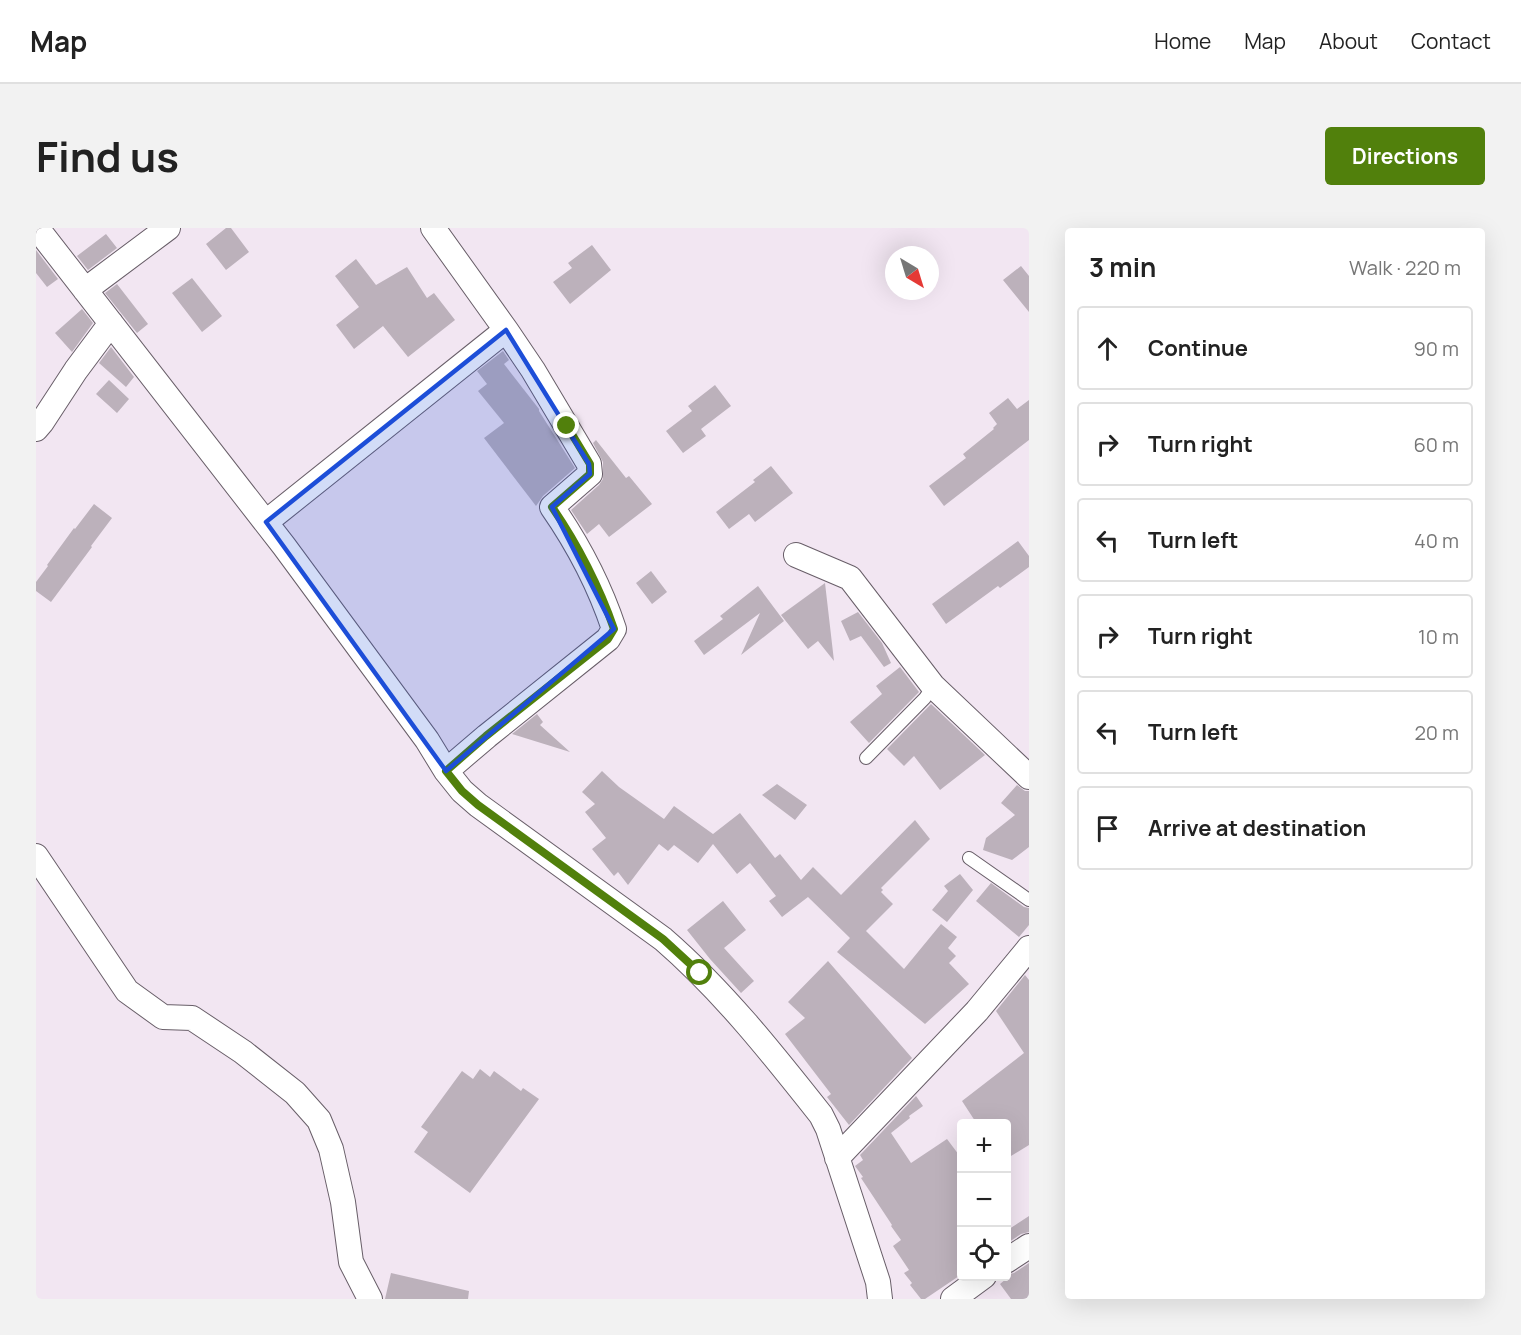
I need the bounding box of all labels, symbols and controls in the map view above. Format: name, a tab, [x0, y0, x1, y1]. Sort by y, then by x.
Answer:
text: Map	[30, 22, 87, 60]
text: Home	[1154, 27, 1211, 55]
text: Map	[1244, 27, 1286, 55]
text: About	[1319, 27, 1378, 55]
text: Contact	[1411, 27, 1491, 55]
text: Find us	[36, 127, 179, 185]
button: Directions	[1325, 127, 1485, 185]
north arrow	[885, 246, 939, 300]
text: 3 min	[1089, 249, 1156, 285]
text: Walk · 220 m	[1349, 254, 1461, 281]
icon: ahead	[1091, 332, 1124, 365]
text: Continue	[1148, 333, 1248, 363]
text: 90 m	[1413, 335, 1459, 362]
route end	[553, 412, 579, 438]
icon: right	[1091, 428, 1124, 461]
text: Turn right	[1148, 429, 1253, 459]
text: 60 m	[1413, 431, 1459, 458]
icon: left	[1091, 524, 1124, 557]
text: Turn left	[1148, 525, 1238, 555]
text: 40 m	[1414, 527, 1459, 554]
icon: right	[1091, 620, 1124, 653]
text: Turn right	[1148, 621, 1253, 651]
text: 10 m	[1418, 623, 1459, 650]
icon: left	[1091, 716, 1124, 749]
text: Turn left	[1148, 717, 1238, 747]
text: 20 m	[1414, 719, 1459, 746]
icon: arrive	[1091, 812, 1124, 845]
text: Arrive at destination	[1148, 813, 1366, 843]
route start	[686, 959, 712, 985]
map controls	[957, 1119, 1011, 1281]
button: +	[957, 1119, 1011, 1173]
button: −	[957, 1173, 1011, 1227]
button: locate	[957, 1227, 1011, 1281]

